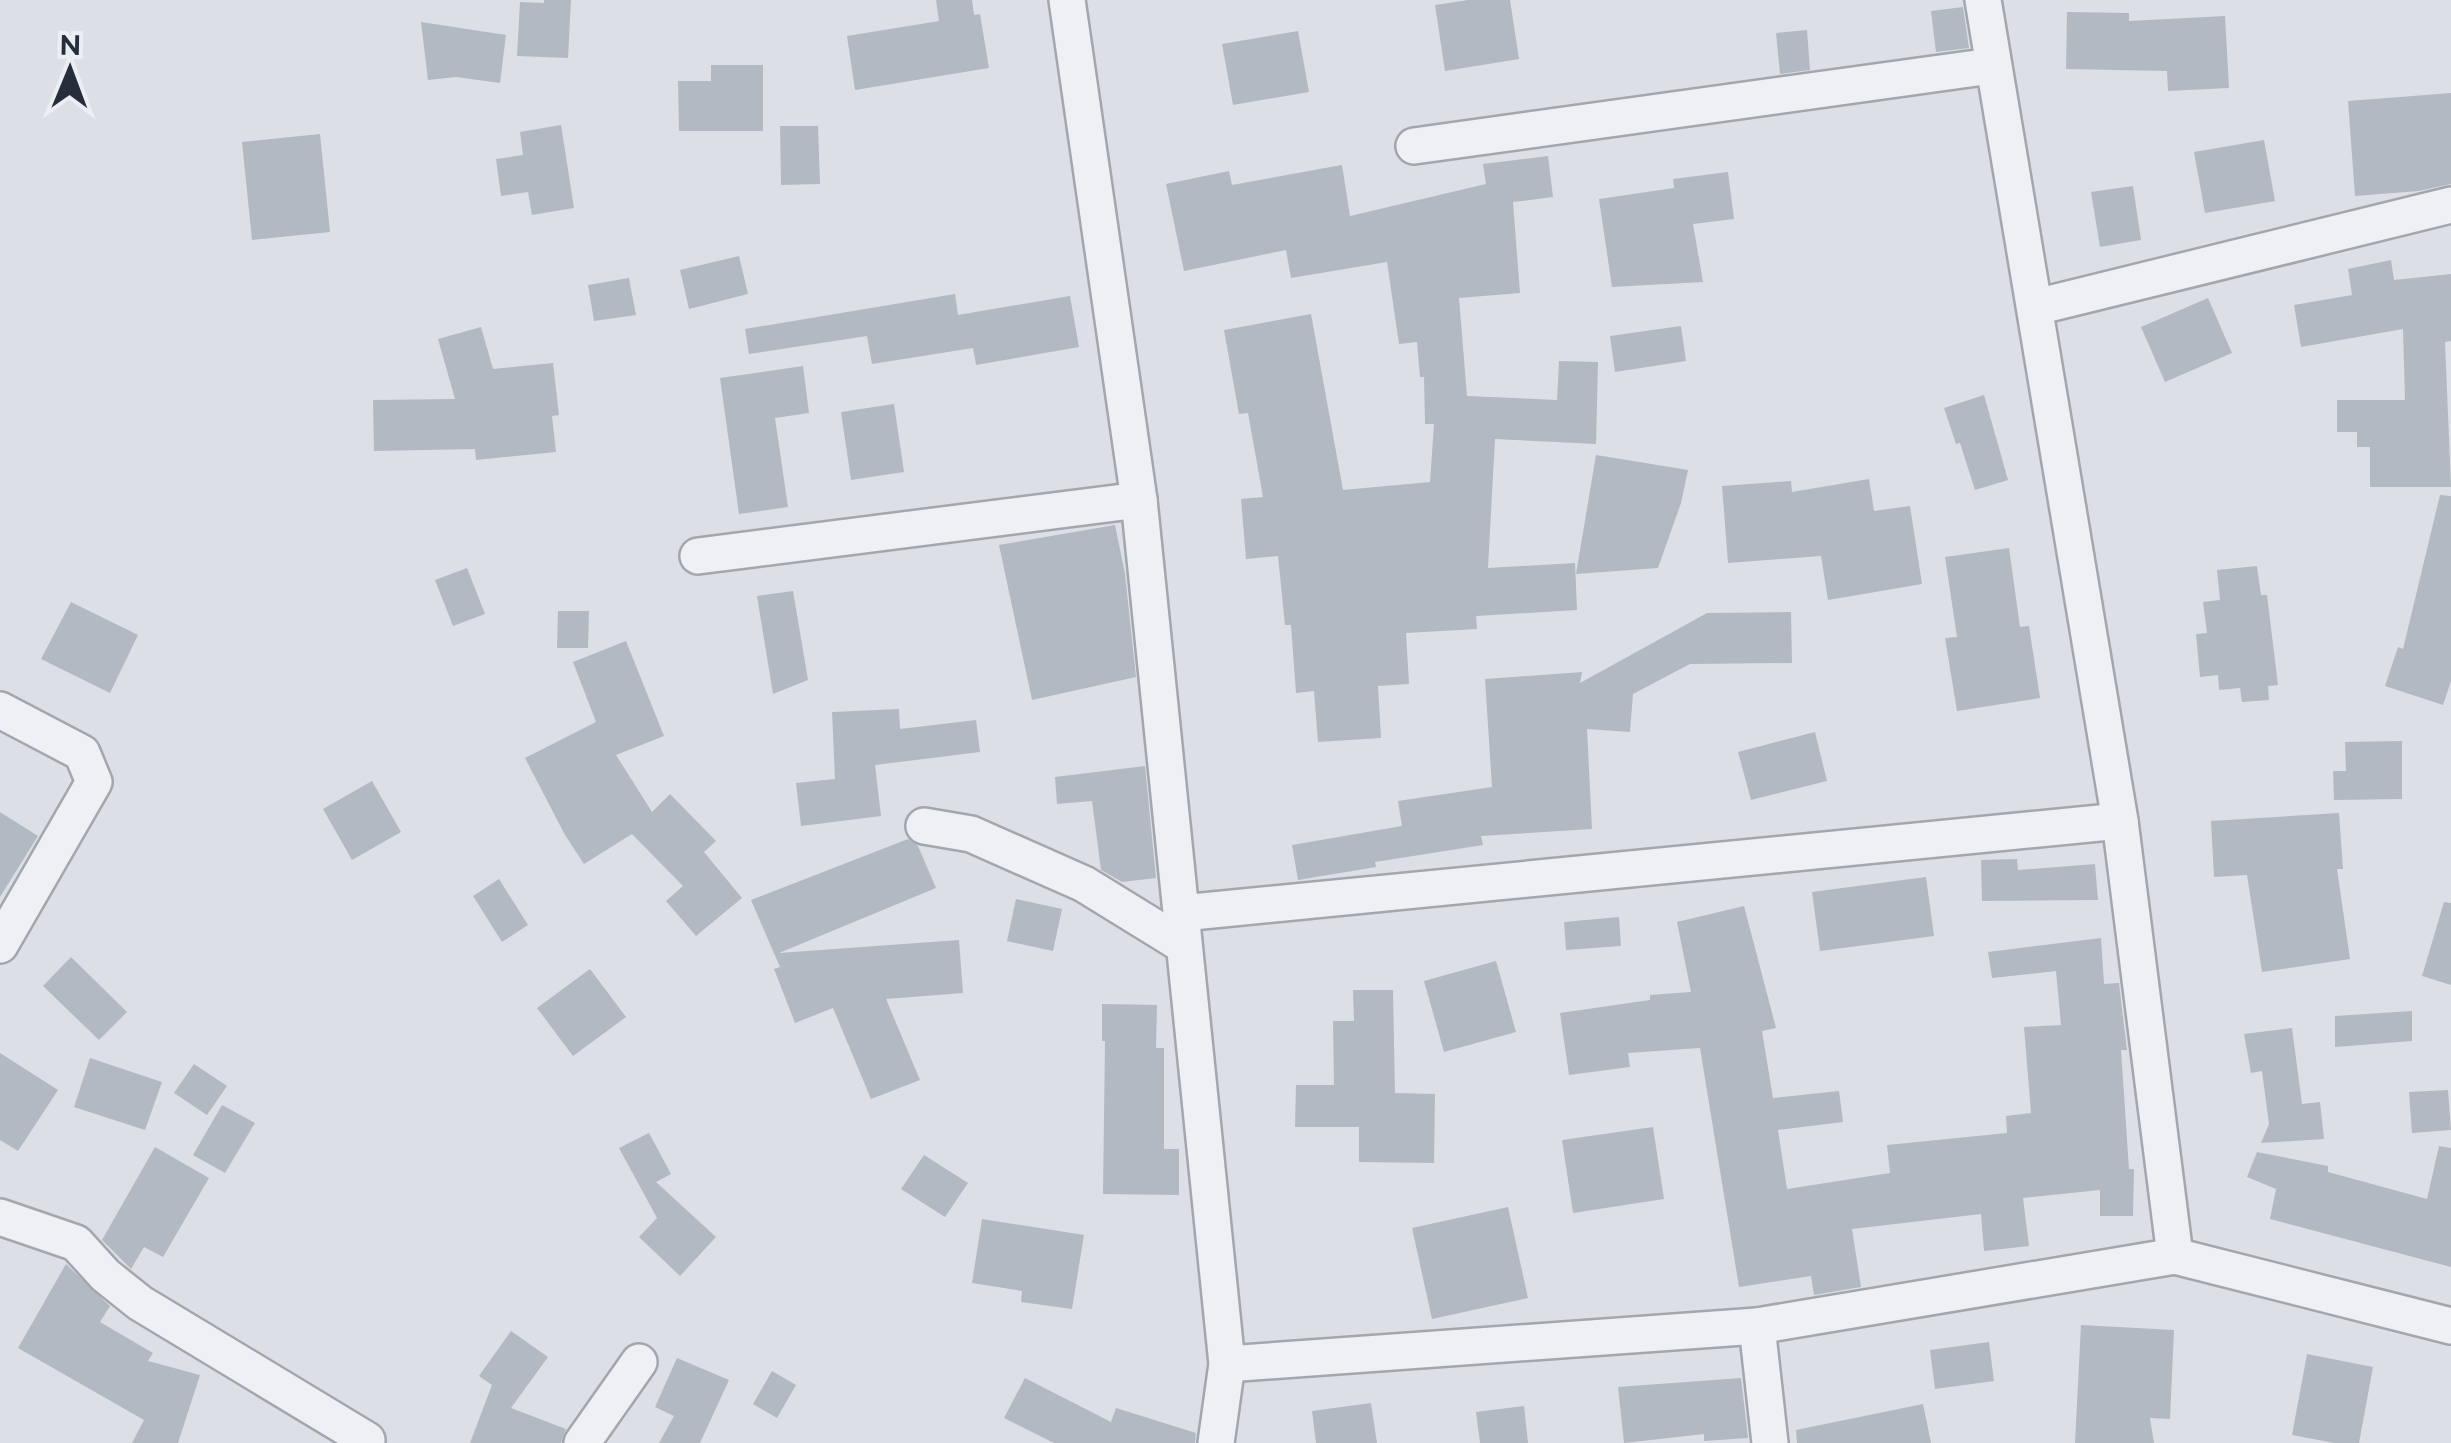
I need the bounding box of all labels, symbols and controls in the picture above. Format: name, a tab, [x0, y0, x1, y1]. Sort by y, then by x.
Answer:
north arrow	[20, 20, 120, 120]
text: N	[59, 29, 81, 62]

